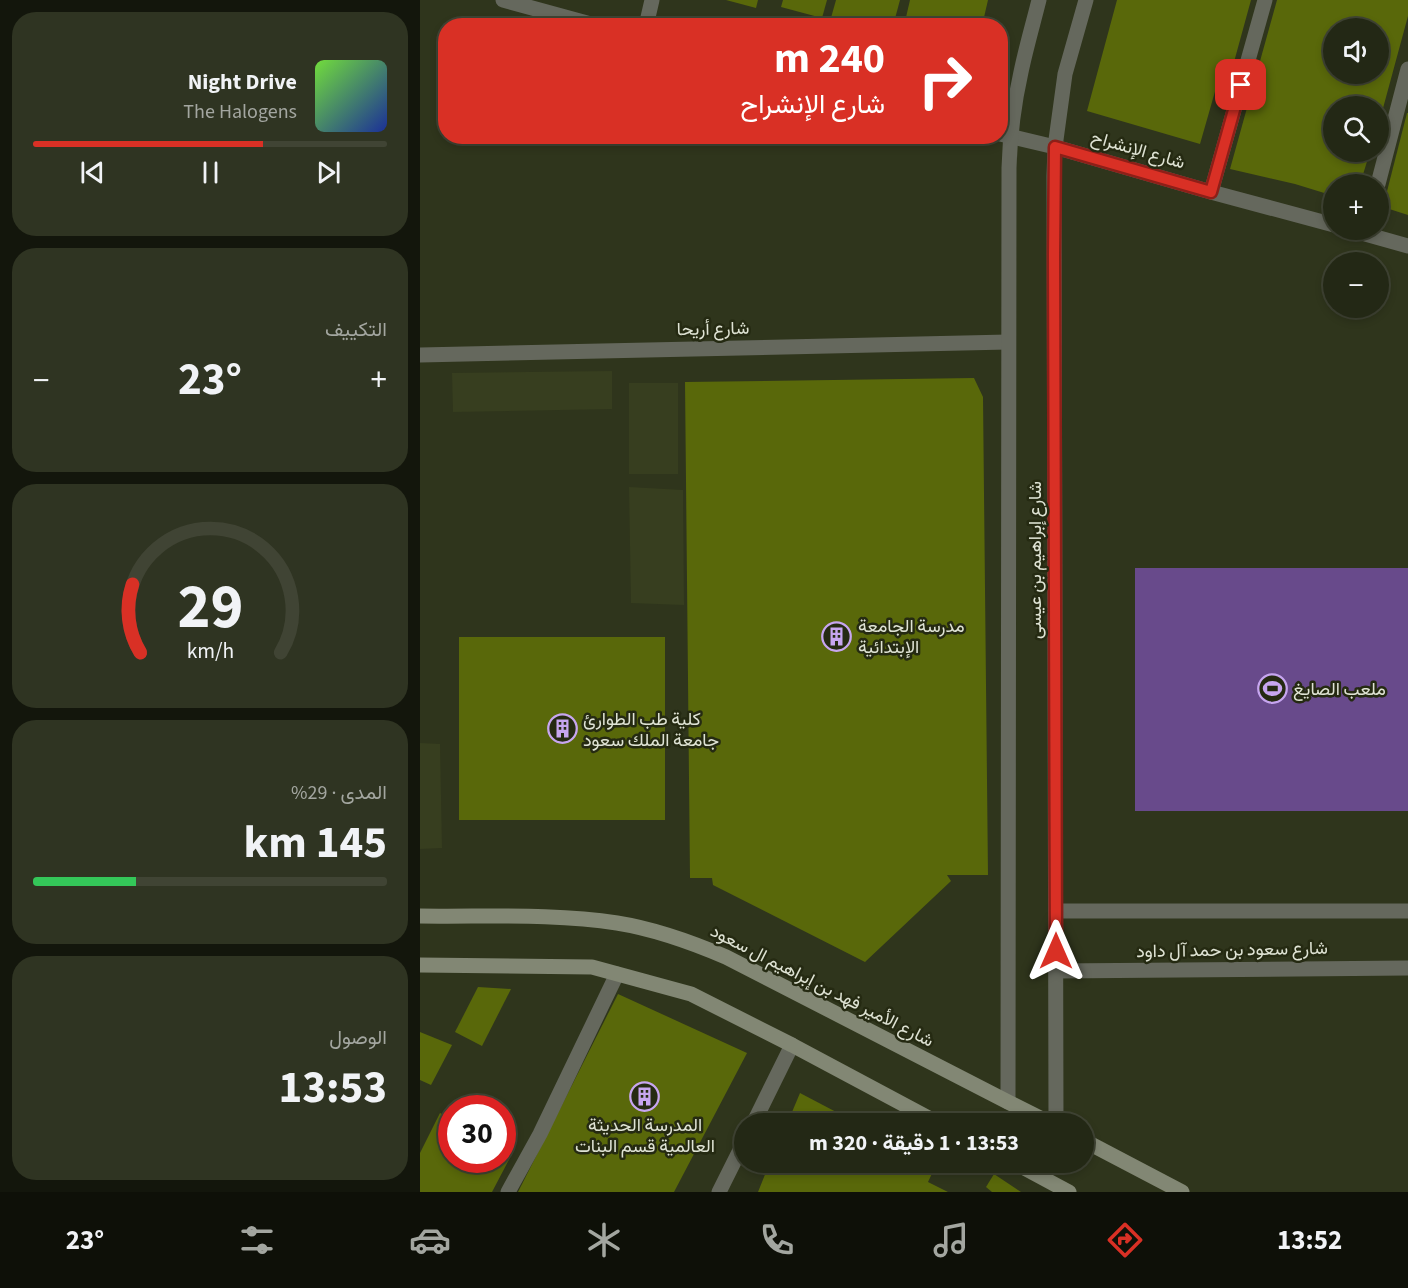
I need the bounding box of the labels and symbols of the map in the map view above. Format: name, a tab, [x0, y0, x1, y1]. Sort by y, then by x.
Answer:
pin	[1215, 59, 1266, 110]
street label: شارع الإنشراح	[1088, 125, 1188, 175]
street label: شارع أريحا	[676, 316, 750, 342]
street label: شارع إبراهيم بن عيسى	[1023, 481, 1048, 639]
place label: مدرسة الجامعة الإبتدائية	[858, 614, 965, 660]
building icon: مدرسة الجامعة الإبتدائية	[821, 620, 853, 652]
sports icon: ملعب الصايغ	[1256, 673, 1288, 705]
place label: ملعب الصايغ	[1293, 677, 1386, 702]
place label: كلية طب الطوارئ جامعة الملك سعود	[583, 707, 719, 753]
building icon: كلية طب الطوارئ جامعة الملك سعود	[546, 713, 578, 745]
street label: شارع الأمير فهد بن إبراهيم ال سعود	[706, 919, 938, 1053]
position arrow	[1024, 919, 1088, 983]
street label: شارع سعود بن حمد آل داود	[1136, 936, 1328, 964]
building icon: المدرسة الحديثة العالمية قسم البنات	[629, 1080, 661, 1112]
speed limit sign: 30	[438, 1095, 516, 1173]
place label: المدرسة الحديثة العالمية قسم البنات	[575, 1113, 715, 1159]

